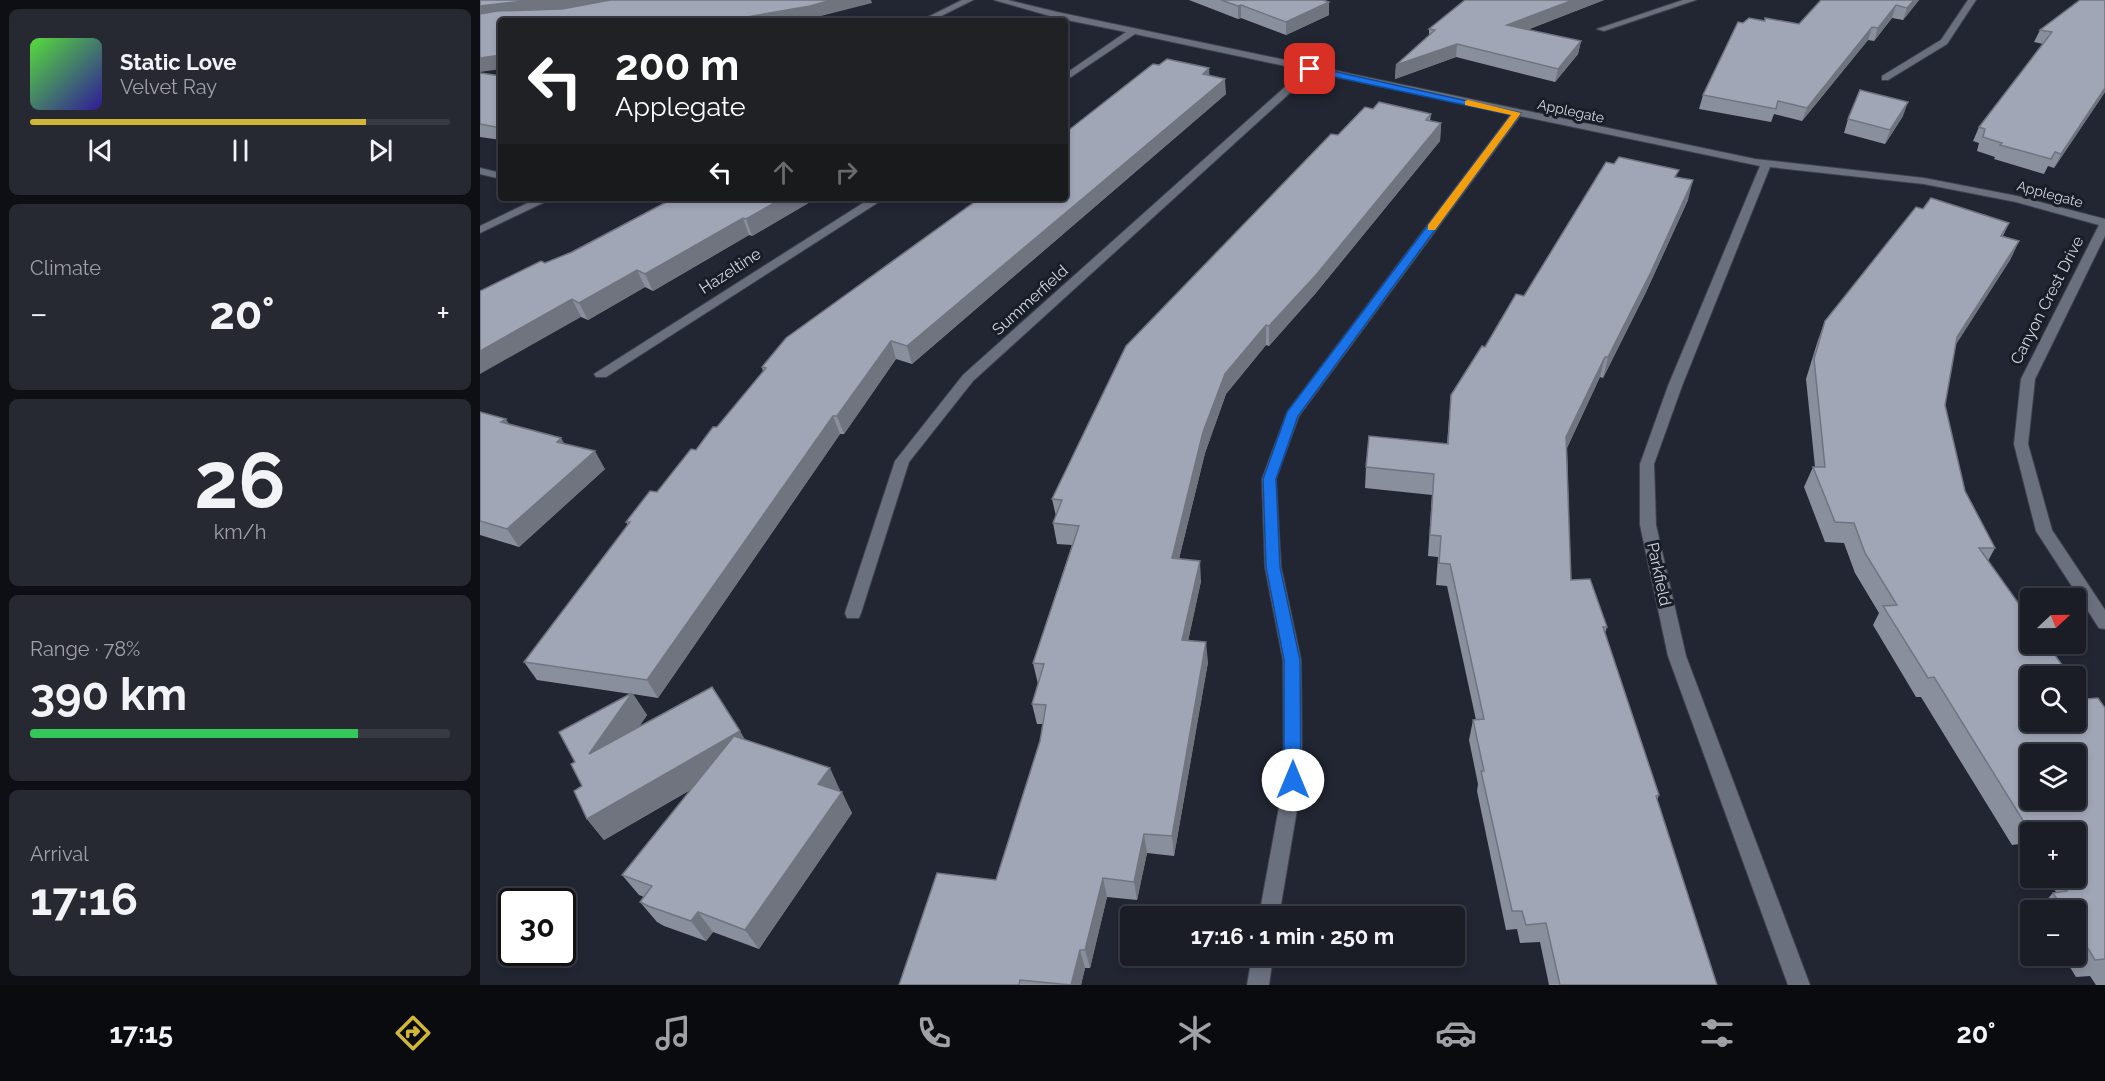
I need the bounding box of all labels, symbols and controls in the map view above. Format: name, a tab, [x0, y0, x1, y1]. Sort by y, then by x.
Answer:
text: 200 m	[615, 41, 739, 90]
icon: left	[516, 42, 594, 120]
pin	[1284, 43, 1335, 94]
text: Static Love	[120, 49, 237, 75]
icon: arrive	[1293, 52, 1326, 85]
text: Velvet Ray	[120, 75, 217, 99]
text: Applegate	[615, 91, 746, 122]
street label: Applegate	[1536, 96, 1606, 126]
icon: previous	[84, 134, 117, 167]
icon: pause	[224, 134, 257, 167]
icon: next	[364, 134, 397, 167]
icon: left	[704, 156, 737, 189]
icon: ahead	[767, 156, 800, 189]
icon: right	[830, 156, 863, 189]
street label: Applegate	[2015, 178, 2085, 210]
street label: Canyon Crest Drive	[2006, 233, 2088, 367]
street label: Hazeltine	[696, 244, 764, 298]
text: Climate	[30, 256, 101, 280]
street label: Summerfield	[988, 261, 1072, 339]
text: 20°	[209, 287, 275, 340]
text: −	[30, 294, 48, 333]
text: +	[436, 294, 450, 333]
text: 26	[194, 435, 286, 526]
text: km/h	[214, 520, 266, 544]
street label: Parkfield	[1643, 541, 1675, 608]
north arrow	[2020, 588, 2086, 654]
map controls	[2020, 588, 2086, 966]
text: Range · 78%	[30, 637, 140, 661]
button: search	[2020, 666, 2086, 732]
text: 390 km	[30, 668, 187, 721]
button: layers	[2020, 744, 2086, 810]
position arrow	[1261, 748, 1325, 812]
button: +	[2020, 822, 2086, 888]
text: Arrival	[30, 842, 89, 866]
text: 17:16	[30, 873, 138, 926]
speed limit sign: 30	[498, 888, 576, 966]
button: −	[2020, 900, 2086, 966]
text: 17:16 · 1 min · 250 m	[1191, 923, 1394, 949]
icon: directions	[392, 1012, 434, 1054]
icon: music	[652, 1012, 694, 1054]
icon: phone	[913, 1012, 955, 1054]
icon: climate	[1174, 1012, 1216, 1054]
icon: car	[1435, 1012, 1477, 1054]
icon: filters	[1696, 1012, 1738, 1054]
text: 17:15	[109, 1018, 173, 1049]
text: 20°	[1956, 1018, 1996, 1049]

